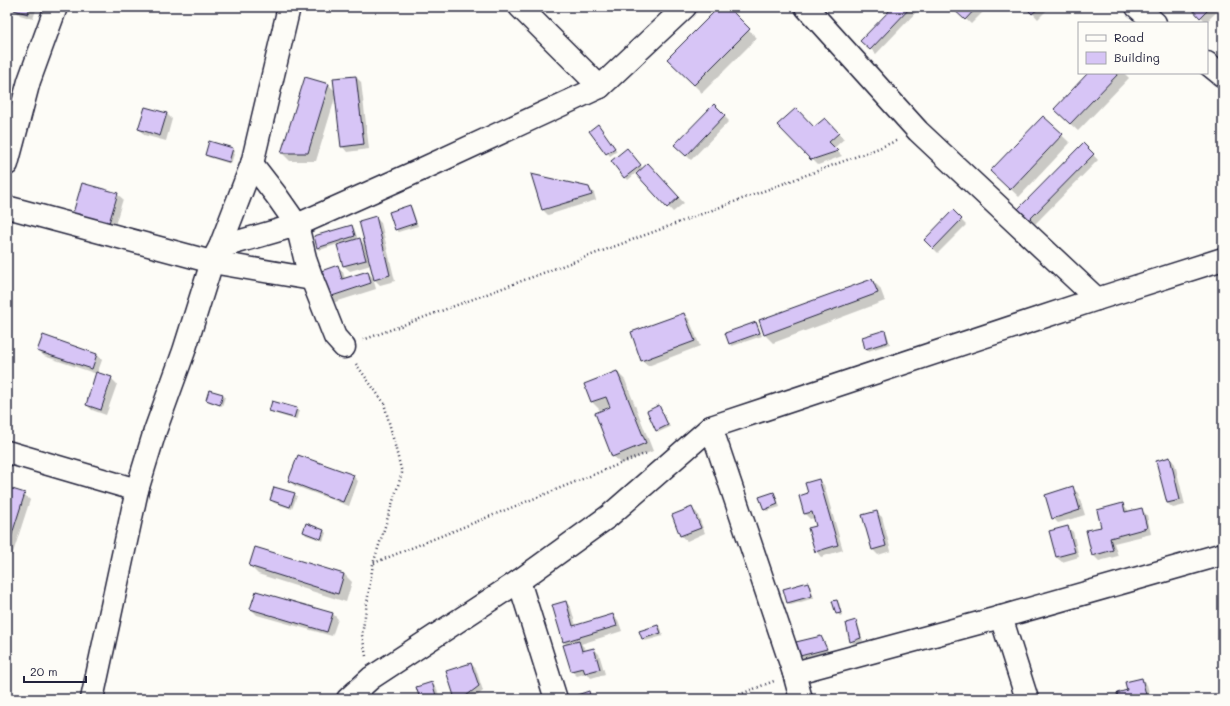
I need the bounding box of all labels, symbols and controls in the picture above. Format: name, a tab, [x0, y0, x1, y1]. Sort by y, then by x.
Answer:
legend	[1078, 22, 1208, 74]
text: Road	[1114, 29, 1144, 45]
text: Building	[1114, 49, 1160, 65]
scale bar	[24, 658, 86, 684]
text: 20 m	[30, 663, 58, 679]

